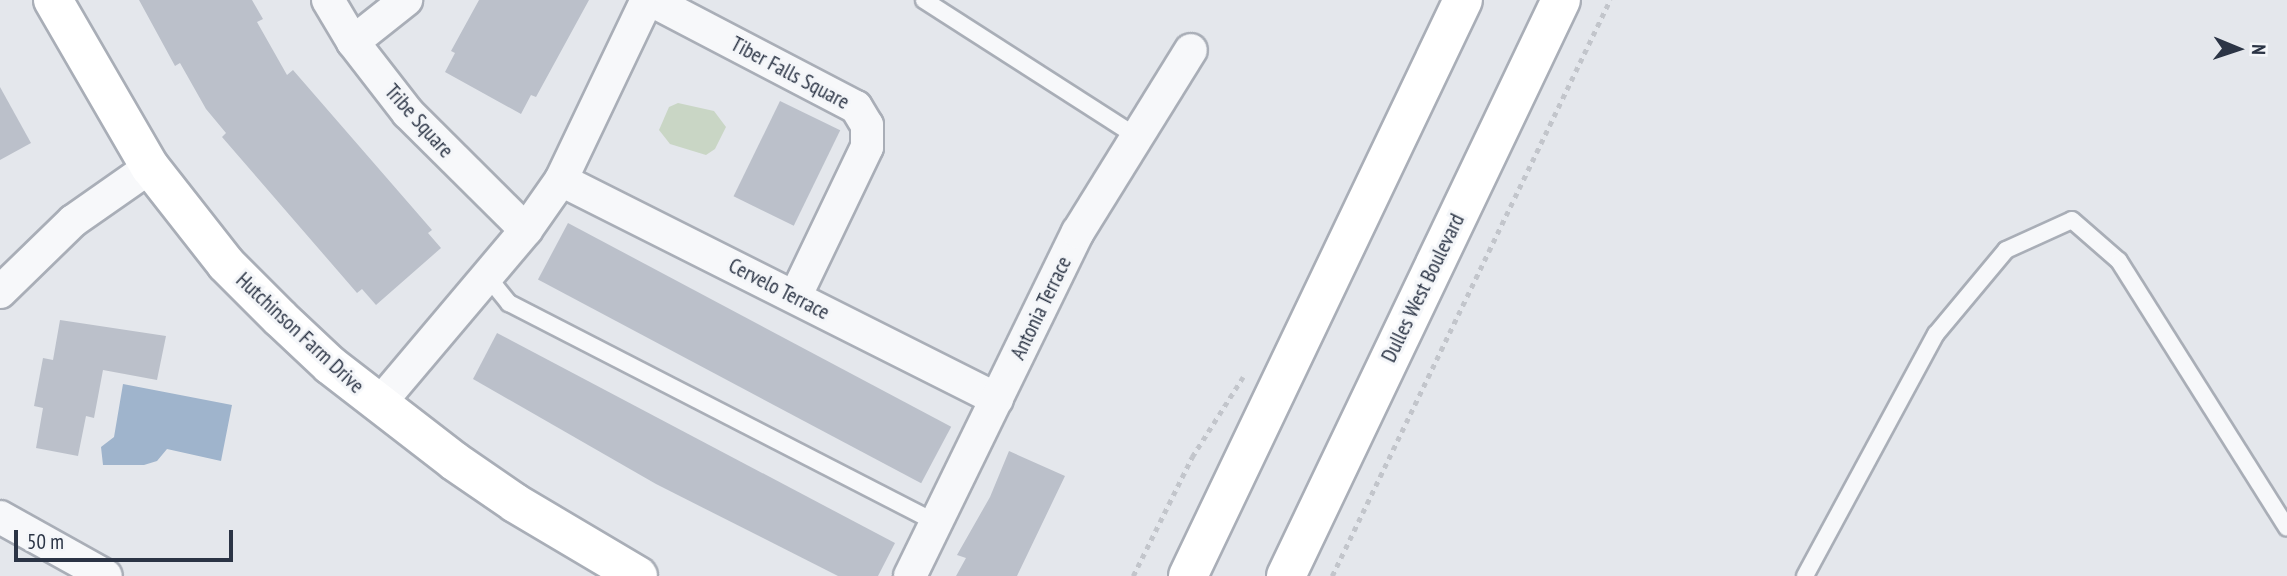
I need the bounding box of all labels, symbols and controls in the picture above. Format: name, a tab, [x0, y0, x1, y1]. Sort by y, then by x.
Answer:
north arrow	[2203, 14, 2273, 84]
street label: Tiber Falls Square	[727, 31, 853, 115]
text: N	[2247, 44, 2271, 55]
street label: Tribe Square	[379, 79, 459, 163]
street label: Dulles West Boulevard	[1376, 210, 1470, 366]
street label: Antonia Terrace	[1005, 252, 1077, 364]
street label: Cervelo Terrace	[724, 253, 834, 325]
street label: Hutchinson Farm Drive	[231, 267, 369, 399]
scale bar	[18, 516, 236, 560]
text: 50 m	[27, 528, 64, 555]

